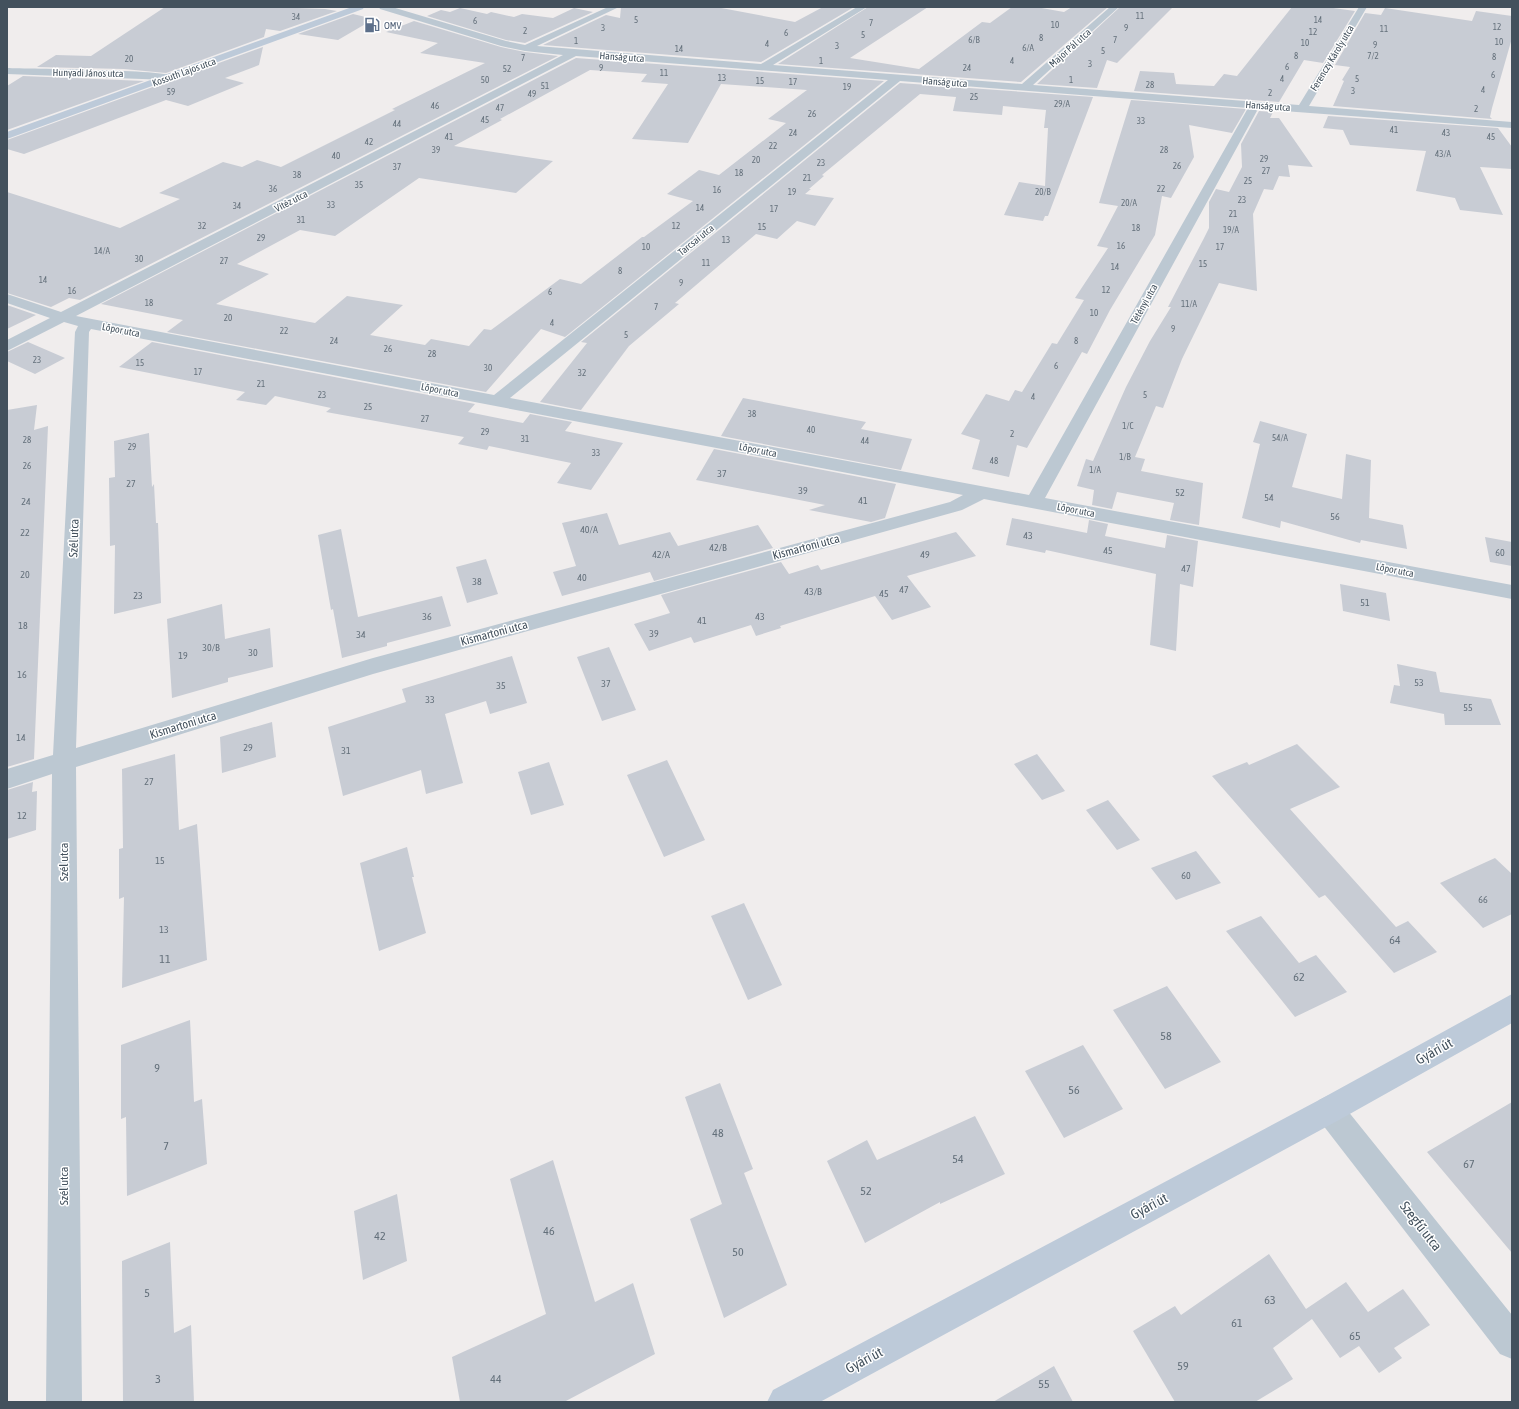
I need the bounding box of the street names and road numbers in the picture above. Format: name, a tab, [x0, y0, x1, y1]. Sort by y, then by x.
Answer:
street label: Ferenczy Károly utca	[1308, 23, 1356, 93]
street label: Major Pál utca	[1047, 26, 1093, 69]
street label: Hanság utca	[599, 50, 645, 64]
street label: Kossuth Lajos utca	[151, 55, 218, 89]
street label: Hunyadi János utca	[52, 67, 124, 79]
street label: Hanság utca	[922, 75, 968, 89]
street label: Hanság utca	[1245, 99, 1291, 113]
street label: Vitéz utca	[273, 188, 310, 214]
street label: Tarcsai utca	[676, 222, 716, 258]
street label: Tétényi utca	[1128, 282, 1160, 326]
street label: Lőpor utca	[101, 321, 141, 339]
street label: Lőpor utca	[420, 381, 460, 399]
street label: Lőpor utca	[738, 441, 778, 459]
street label: Lőpor utca	[1056, 501, 1096, 519]
street label: Szél utca	[66, 518, 82, 558]
street label: Kismartoni utca	[771, 531, 841, 563]
street label: Lőpor utca	[1375, 561, 1415, 579]
street label: Kismartoni utca	[459, 617, 529, 649]
street label: Kismartoni utca	[148, 708, 218, 742]
street label: Szél utca	[57, 843, 71, 881]
street label: Gyári út	[1413, 1034, 1455, 1068]
street label: Szél utca	[57, 1167, 71, 1205]
street label: Gyári út	[1128, 1190, 1170, 1222]
street label: Szegfű utca	[1397, 1198, 1445, 1254]
street label: Gyári út	[843, 1344, 885, 1376]

